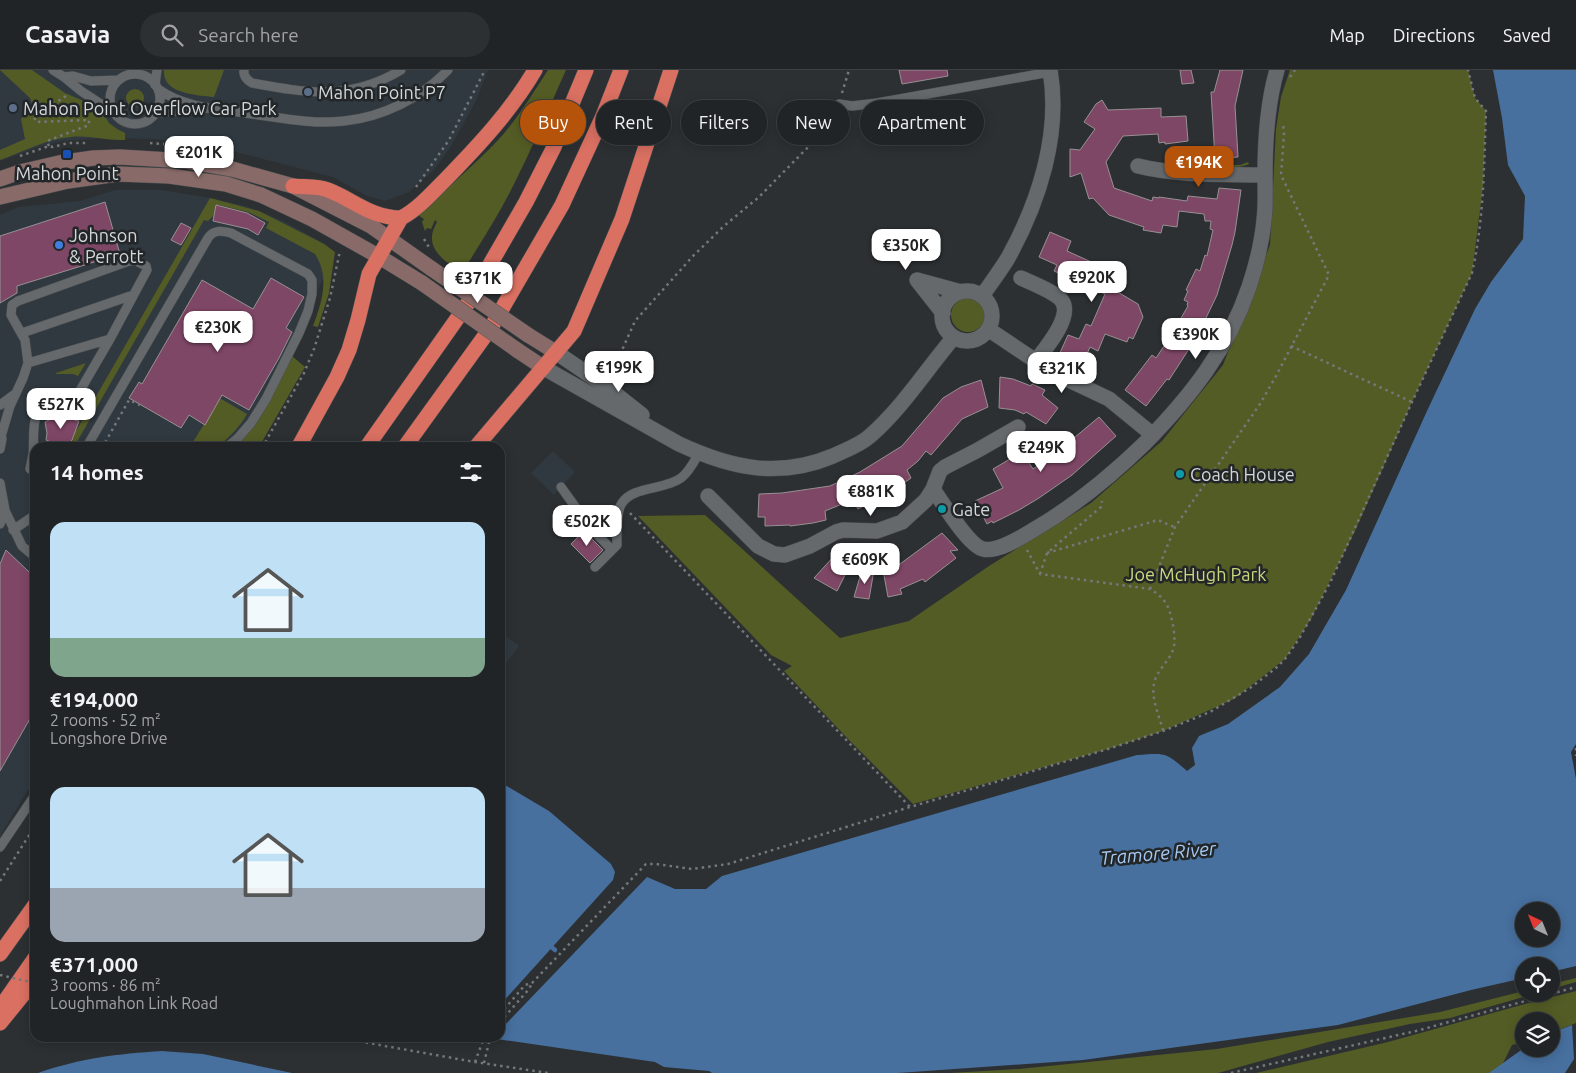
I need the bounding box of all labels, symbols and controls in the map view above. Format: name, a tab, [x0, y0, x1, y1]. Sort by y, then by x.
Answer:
search box	[140, 12, 490, 57]
text: Casavia	[25, 21, 110, 48]
icon: search	[158, 21, 186, 49]
text: Search here	[198, 24, 299, 46]
text: Map	[1329, 25, 1365, 45]
text: Directions	[1393, 25, 1475, 45]
text: Saved	[1503, 25, 1551, 45]
place label: Mahon Point P7	[318, 82, 446, 102]
marker: Mahon Point P7	[302, 86, 314, 98]
place label: Mahon Point Overflow Car Park	[23, 98, 277, 118]
chip: Buy	[520, 100, 586, 145]
chip: Rent	[596, 100, 671, 145]
chip: Filters	[681, 100, 767, 145]
chip: New	[777, 100, 850, 145]
chip: Apartment	[860, 100, 984, 145]
marker: Mahon Point Overflow Car Park	[7, 102, 19, 114]
pin: €201K	[164, 136, 234, 178]
text: €201K	[176, 143, 222, 161]
pin: €194K	[1164, 146, 1234, 188]
marker: Mahon Point	[61, 148, 73, 160]
text: €194K	[1176, 153, 1222, 171]
place label: Mahon Point	[16, 163, 118, 183]
place label: Johnson & Perrott	[69, 225, 144, 266]
pin: €350K	[871, 228, 941, 271]
text: €350K	[883, 236, 929, 254]
marker: Johnson & Perrott	[53, 239, 65, 251]
pin: €920K	[1057, 260, 1127, 303]
pin: €371K	[443, 262, 513, 304]
text: €920K	[1069, 268, 1115, 286]
text: €371K	[455, 269, 501, 287]
pin: €230K	[183, 310, 253, 353]
text: €230K	[195, 318, 241, 336]
pin: €390K	[1161, 318, 1231, 360]
text: €390K	[1173, 325, 1219, 343]
pin: €199K	[584, 350, 654, 393]
pin: €321K	[1027, 352, 1097, 394]
text: €199K	[596, 358, 642, 376]
text: €321K	[1039, 359, 1085, 377]
pin: €527K	[26, 388, 96, 430]
text: €527K	[38, 395, 84, 413]
pin: €249K	[1006, 430, 1076, 473]
text: €249K	[1018, 438, 1064, 456]
icon: filters	[457, 458, 485, 486]
text: 14 homes	[50, 460, 144, 484]
place label: Coach House	[1190, 464, 1295, 484]
marker: Coach House	[1174, 468, 1186, 480]
pin: €881K	[836, 474, 906, 517]
text: €881K	[848, 482, 894, 500]
place label: Gate	[952, 499, 990, 519]
marker: Gate	[936, 503, 948, 515]
pin: €502K	[552, 504, 622, 547]
text: €502K	[564, 512, 610, 530]
pin: €609K	[830, 542, 900, 585]
text: €609K	[842, 550, 888, 568]
icon: home	[223, 555, 313, 645]
park label: Joe McHugh Park	[1126, 564, 1266, 584]
text: €194,000	[50, 687, 138, 711]
text: 2 rooms · 52 m²	[50, 711, 161, 729]
text: Longshore Drive	[50, 729, 168, 747]
icon: home	[223, 820, 313, 910]
water label: Tramore River	[1099, 837, 1218, 869]
north arrow	[1515, 902, 1560, 948]
map controls	[1515, 902, 1560, 1057]
text: €371,000	[50, 952, 138, 976]
button: locate	[1515, 957, 1560, 1002]
text: 3 rooms · 86 m²	[50, 976, 161, 994]
text: Loughmahon Link Road	[50, 994, 218, 1012]
button: layers	[1515, 1012, 1560, 1057]

